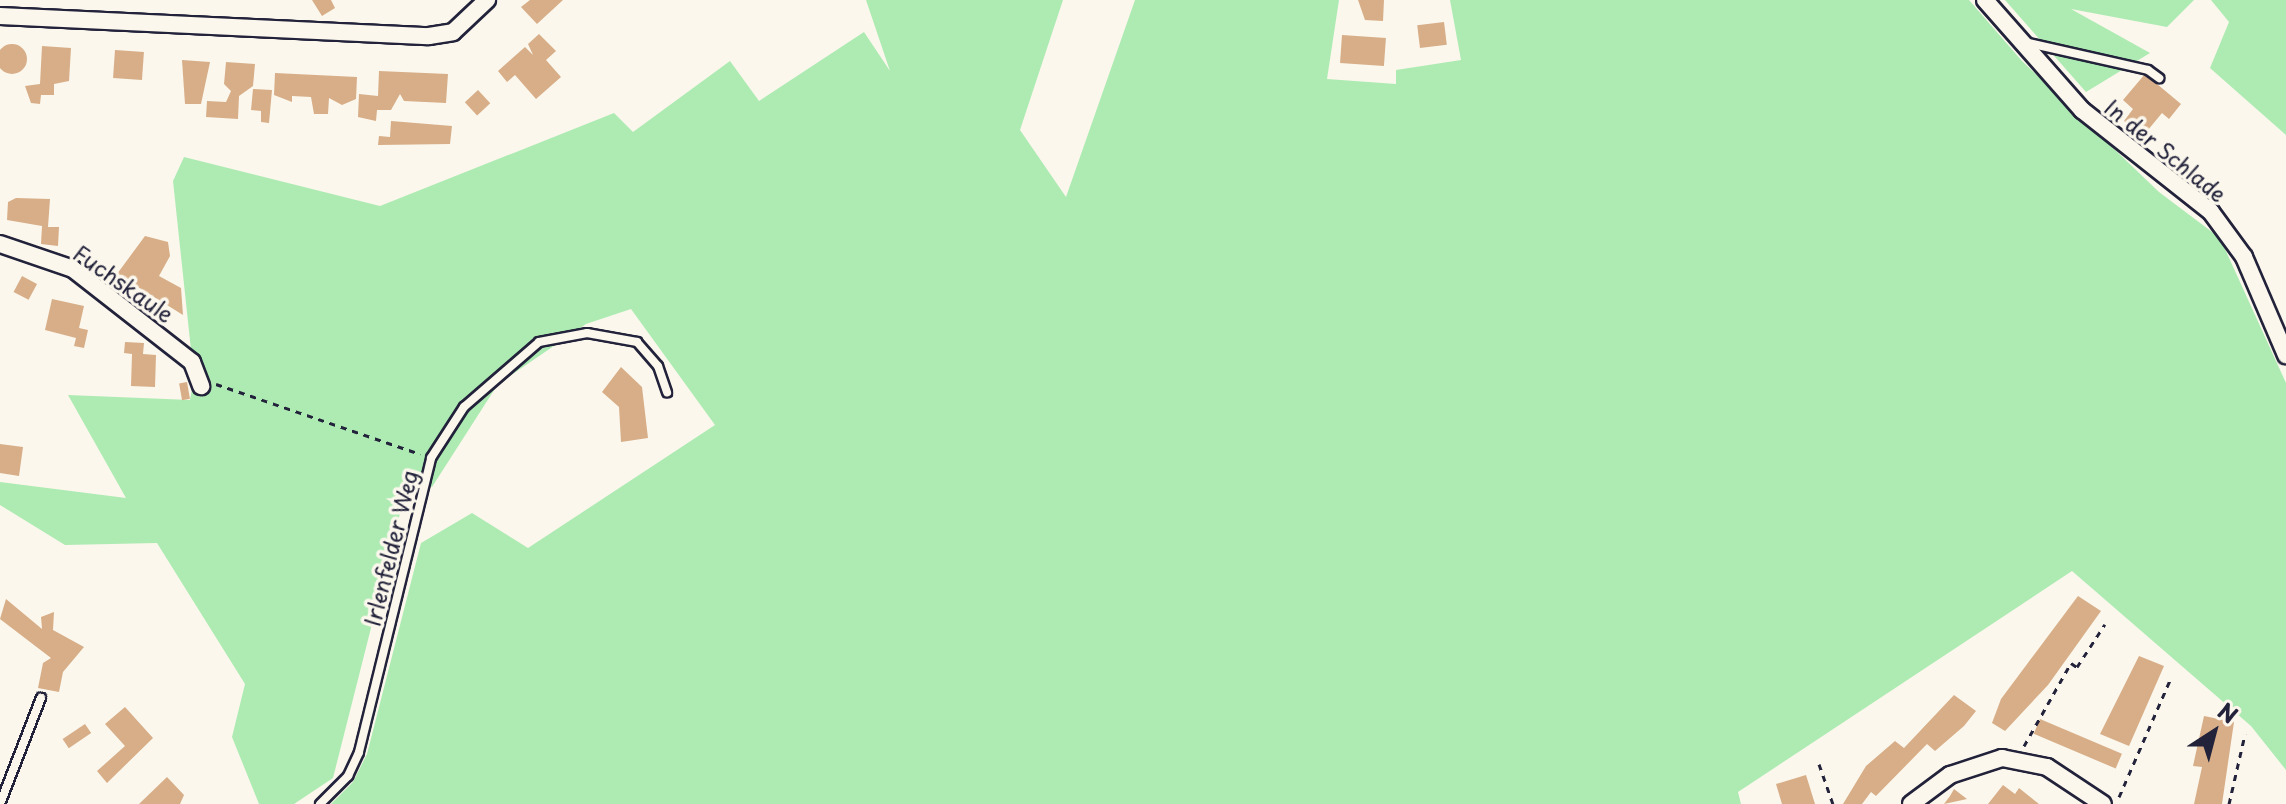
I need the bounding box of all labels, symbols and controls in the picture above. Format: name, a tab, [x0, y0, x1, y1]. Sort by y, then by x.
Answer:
street label: In der Schlade	[2099, 93, 2233, 207]
street label: Fuchskaule	[69, 239, 179, 327]
street label: Irlenfelder Weg	[358, 466, 422, 630]
north arrow	[2174, 692, 2254, 772]
text: N	[2212, 694, 2245, 731]

